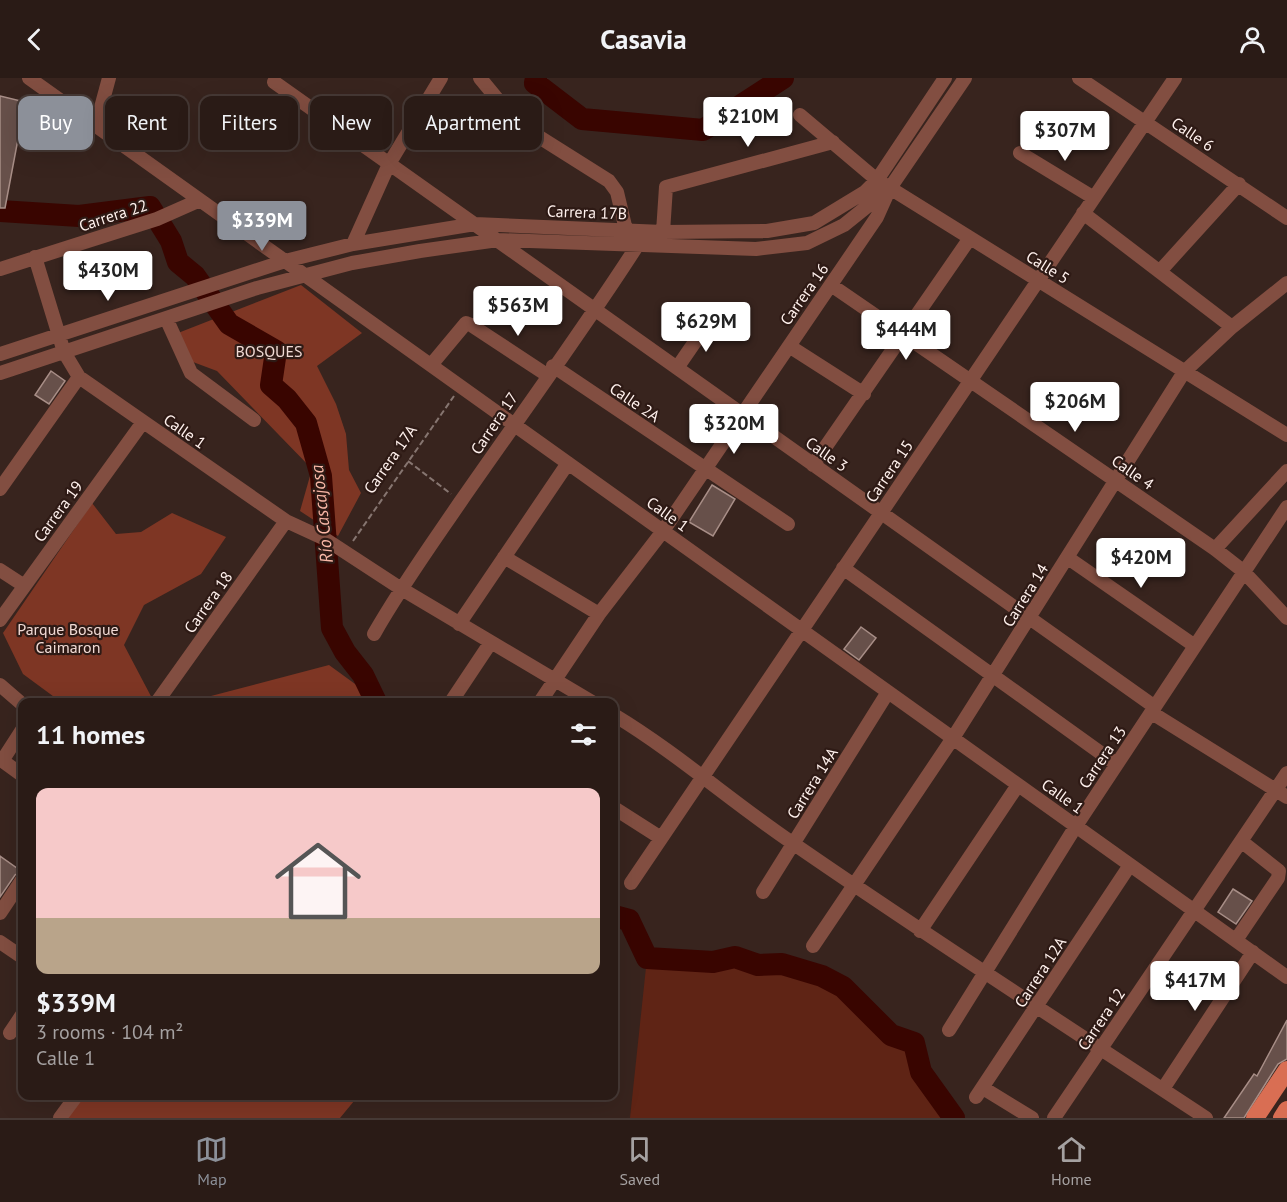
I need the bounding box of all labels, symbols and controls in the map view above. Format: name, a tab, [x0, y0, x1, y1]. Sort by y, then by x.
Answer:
text: Casavia	[600, 22, 687, 56]
icon: back	[18, 23, 51, 56]
icon: person	[1236, 23, 1269, 56]
chip: Buy	[18, 96, 93, 150]
chip: Rent	[105, 96, 188, 150]
chip: Filters	[200, 96, 298, 150]
chip: New	[310, 96, 392, 150]
chip: Apartment	[404, 96, 542, 150]
pin: $210M	[706, 97, 790, 148]
text: $210M	[717, 103, 779, 129]
pin: $307M	[1023, 111, 1107, 162]
street label: Calle 6	[1168, 112, 1218, 156]
text: $307M	[1034, 117, 1096, 143]
street label: Carrera 22	[76, 195, 150, 235]
pin: $339M	[220, 201, 304, 252]
street label: Carrera 17B	[547, 201, 627, 223]
text: $339M	[231, 207, 293, 233]
street label: Calle 5	[1023, 246, 1073, 288]
pin: $430M	[66, 251, 150, 302]
text: $430M	[77, 257, 139, 283]
street label: Carrera 16	[775, 259, 833, 329]
pin: $563M	[476, 286, 560, 337]
text: $563M	[487, 292, 549, 318]
pin: $629M	[664, 302, 748, 353]
text: $629M	[675, 308, 737, 334]
pin: $444M	[864, 310, 948, 361]
text: $444M	[875, 316, 937, 342]
park label: BOSQUES	[235, 341, 303, 361]
street label: Calle 2A	[606, 378, 665, 426]
pin: $206M	[1033, 382, 1117, 433]
street label: Carrera 17	[466, 388, 522, 458]
text: $206M	[1044, 388, 1106, 414]
pin: $320M	[692, 404, 776, 455]
street label: Calle 1	[160, 409, 210, 453]
text: $320M	[703, 410, 765, 436]
street label: Carrera 17A	[359, 420, 421, 497]
street label: Calle 3	[802, 432, 852, 476]
street label: Carrera 15	[861, 436, 917, 506]
street label: Calle 4	[1108, 450, 1158, 494]
water label: Río Cascajosa	[305, 464, 338, 564]
street label: Carrera 19	[29, 476, 87, 546]
street label: Calle 1	[643, 492, 693, 536]
pin: $420M	[1099, 538, 1183, 589]
text: $420M	[1110, 544, 1172, 570]
street label: Carrera 14	[998, 559, 1052, 630]
street label: Carrera 18	[179, 567, 237, 637]
park label: Parque Bosque Caimaron	[17, 619, 119, 657]
text: 11 homes	[36, 718, 145, 751]
icon: filters	[567, 718, 600, 751]
street label: Carrera 13	[1074, 722, 1130, 792]
street label: Carrera 14A	[782, 743, 842, 822]
street label: Calle 1	[1038, 774, 1088, 818]
icon: home	[264, 827, 372, 935]
street label: Carrera 12A	[1010, 932, 1071, 1011]
pin: $417M	[1153, 961, 1237, 1012]
text: $417M	[1164, 967, 1226, 993]
street label: Carrera 12	[1073, 984, 1129, 1054]
text: $339M	[36, 986, 116, 1019]
text: 3 rooms · 104 m²	[36, 1019, 183, 1045]
text: Calle 1	[36, 1045, 95, 1071]
tab: Map	[195, 1133, 228, 1189]
tab: Saved	[619, 1133, 660, 1189]
tab: Home	[1051, 1133, 1092, 1189]

